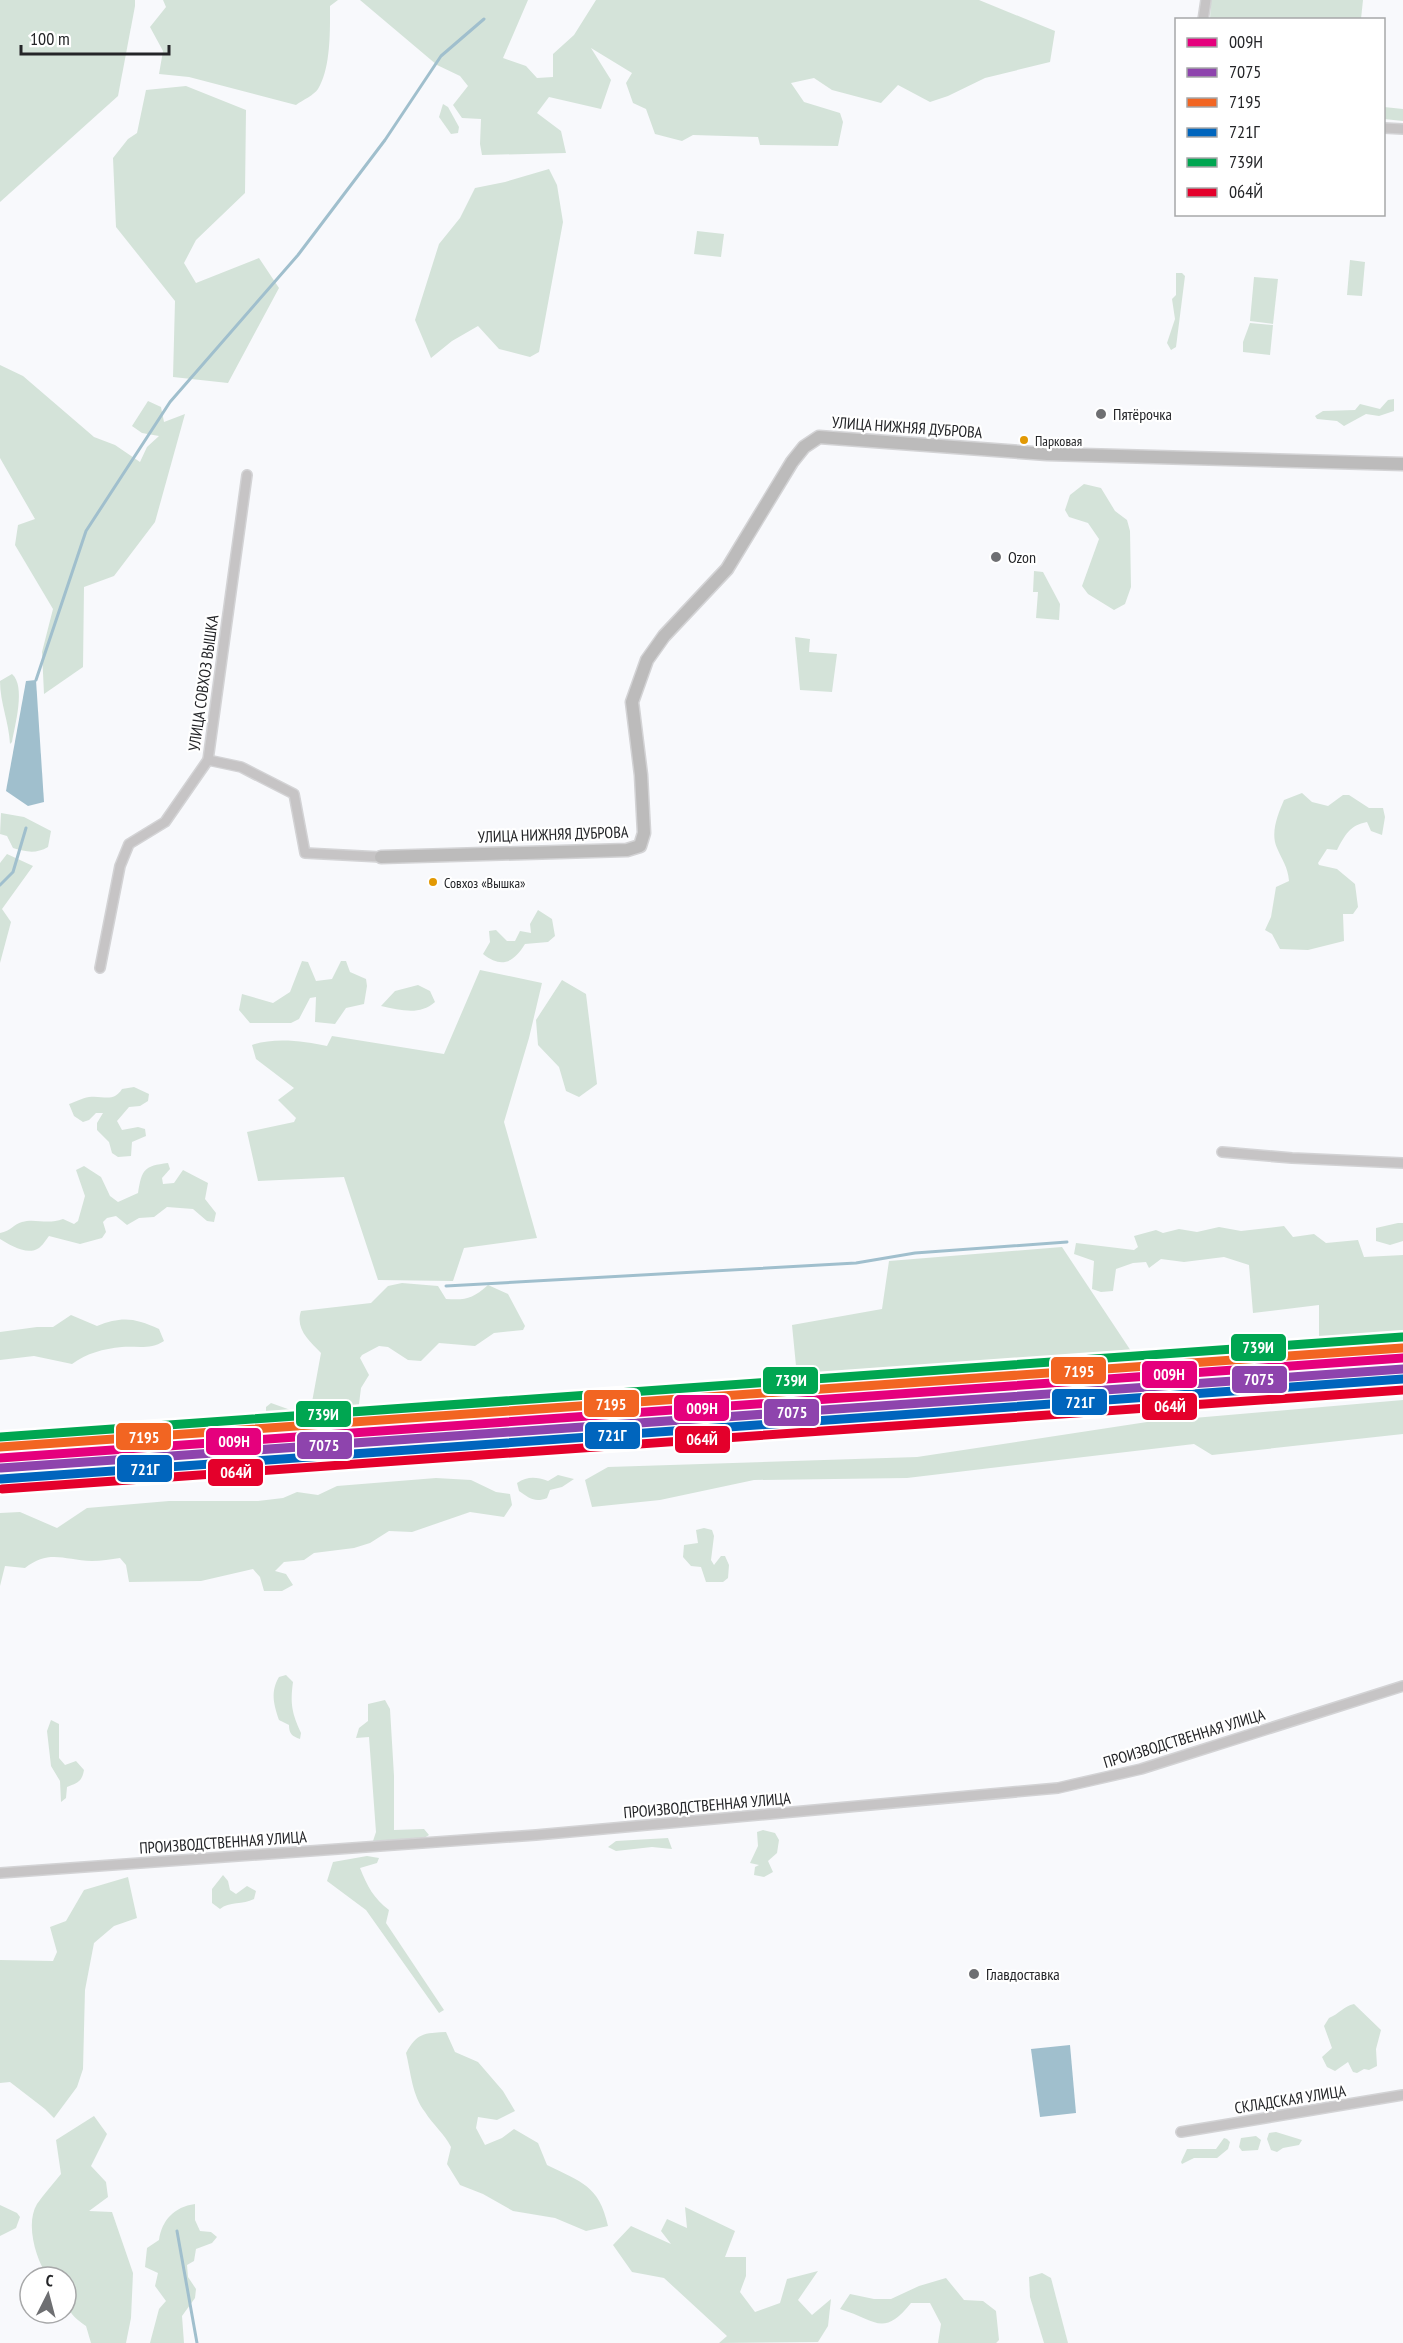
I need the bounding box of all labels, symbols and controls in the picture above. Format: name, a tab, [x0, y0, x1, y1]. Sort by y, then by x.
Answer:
scale bar	[21, 18, 170, 56]
legend	[1175, 18, 1385, 216]
text: 100 m	[30, 27, 70, 50]
text: 009Н	[1229, 30, 1263, 53]
text: 7075	[1229, 60, 1261, 83]
text: 7195	[1229, 90, 1261, 113]
text: 721Г	[1229, 120, 1260, 143]
text: 739И	[1229, 150, 1263, 173]
text: 064Й	[1229, 180, 1263, 203]
place label: Пятёрочка	[1113, 404, 1172, 424]
marker: Пятёрочка	[1094, 407, 1108, 421]
street label: УЛИЦА НИЖНЯЯ ДУБРОВА	[831, 412, 983, 442]
place label: Парковая	[1035, 432, 1082, 450]
marker: Парковая	[1018, 434, 1030, 446]
place label: Ozon	[1008, 547, 1036, 567]
marker: Ozon	[989, 550, 1003, 564]
street label: УЛИЦА СОВХОЗ ВЫШКА	[184, 613, 223, 752]
street label: УЛИЦА НИЖНЯЯ ДУБРОВА	[477, 821, 629, 847]
place label: Совхоз «Вышка»	[444, 874, 525, 892]
marker: Совхоз «Вышка»	[427, 876, 439, 888]
line badge: 739И	[1230, 1333, 1287, 1362]
text: 739И	[1242, 1337, 1274, 1357]
line badge: 7195	[1050, 1356, 1107, 1385]
line badge: 009Н	[1141, 1360, 1198, 1389]
text: 7195	[1064, 1361, 1094, 1381]
text: 009Н	[1153, 1364, 1185, 1384]
line badge: 7075	[1231, 1365, 1288, 1394]
line badge: 739И	[762, 1366, 819, 1395]
text: 7075	[1244, 1369, 1274, 1389]
text: 739И	[775, 1370, 807, 1390]
line badge: 721Г	[1051, 1388, 1108, 1416]
line badge: 7195	[583, 1389, 640, 1418]
text: 721Г	[1065, 1392, 1095, 1412]
line badge: 064Й	[1141, 1392, 1198, 1421]
text: 7195	[596, 1394, 626, 1414]
line badge: 009Н	[673, 1394, 730, 1422]
text: 064Й	[1154, 1396, 1186, 1416]
text: 009Н	[686, 1398, 718, 1418]
line badge: 7075	[763, 1398, 820, 1427]
line badge: 739И	[295, 1400, 352, 1428]
text: 7075	[777, 1402, 807, 1422]
text: 739И	[307, 1404, 339, 1424]
line badge: 721Г	[584, 1421, 641, 1450]
line badge: 7195	[115, 1422, 172, 1451]
text: 721Г	[597, 1425, 627, 1445]
line badge: 064Й	[674, 1425, 731, 1454]
text: 7195	[129, 1427, 159, 1447]
line badge: 009Н	[205, 1427, 262, 1456]
text: 064Й	[686, 1429, 718, 1449]
text: 009Н	[218, 1431, 250, 1451]
line badge: 7075	[296, 1431, 353, 1460]
text: 7075	[309, 1435, 339, 1455]
line badge: 721Г	[116, 1454, 173, 1483]
line badge: 064Й	[207, 1458, 264, 1487]
text: 721Г	[130, 1459, 160, 1479]
text: 064Й	[220, 1462, 252, 1482]
street label: ПРОИЗВОДСТВЕННАЯ УЛИЦА	[1101, 1704, 1268, 1772]
street label: ПРОИЗВОДСТВЕННАЯ УЛИЦА	[623, 1788, 792, 1822]
street label: ПРОИЗВОДСТВЕННАЯ УЛИЦА	[139, 1826, 308, 1858]
place label: Главдоставка	[986, 1964, 1060, 1984]
marker: Главдоставка	[967, 1967, 981, 1981]
street label: СКЛАДСКАЯ УЛИЦА	[1233, 2080, 1347, 2118]
north arrow	[18, 2265, 78, 2325]
text: С	[45, 2270, 55, 2290]

